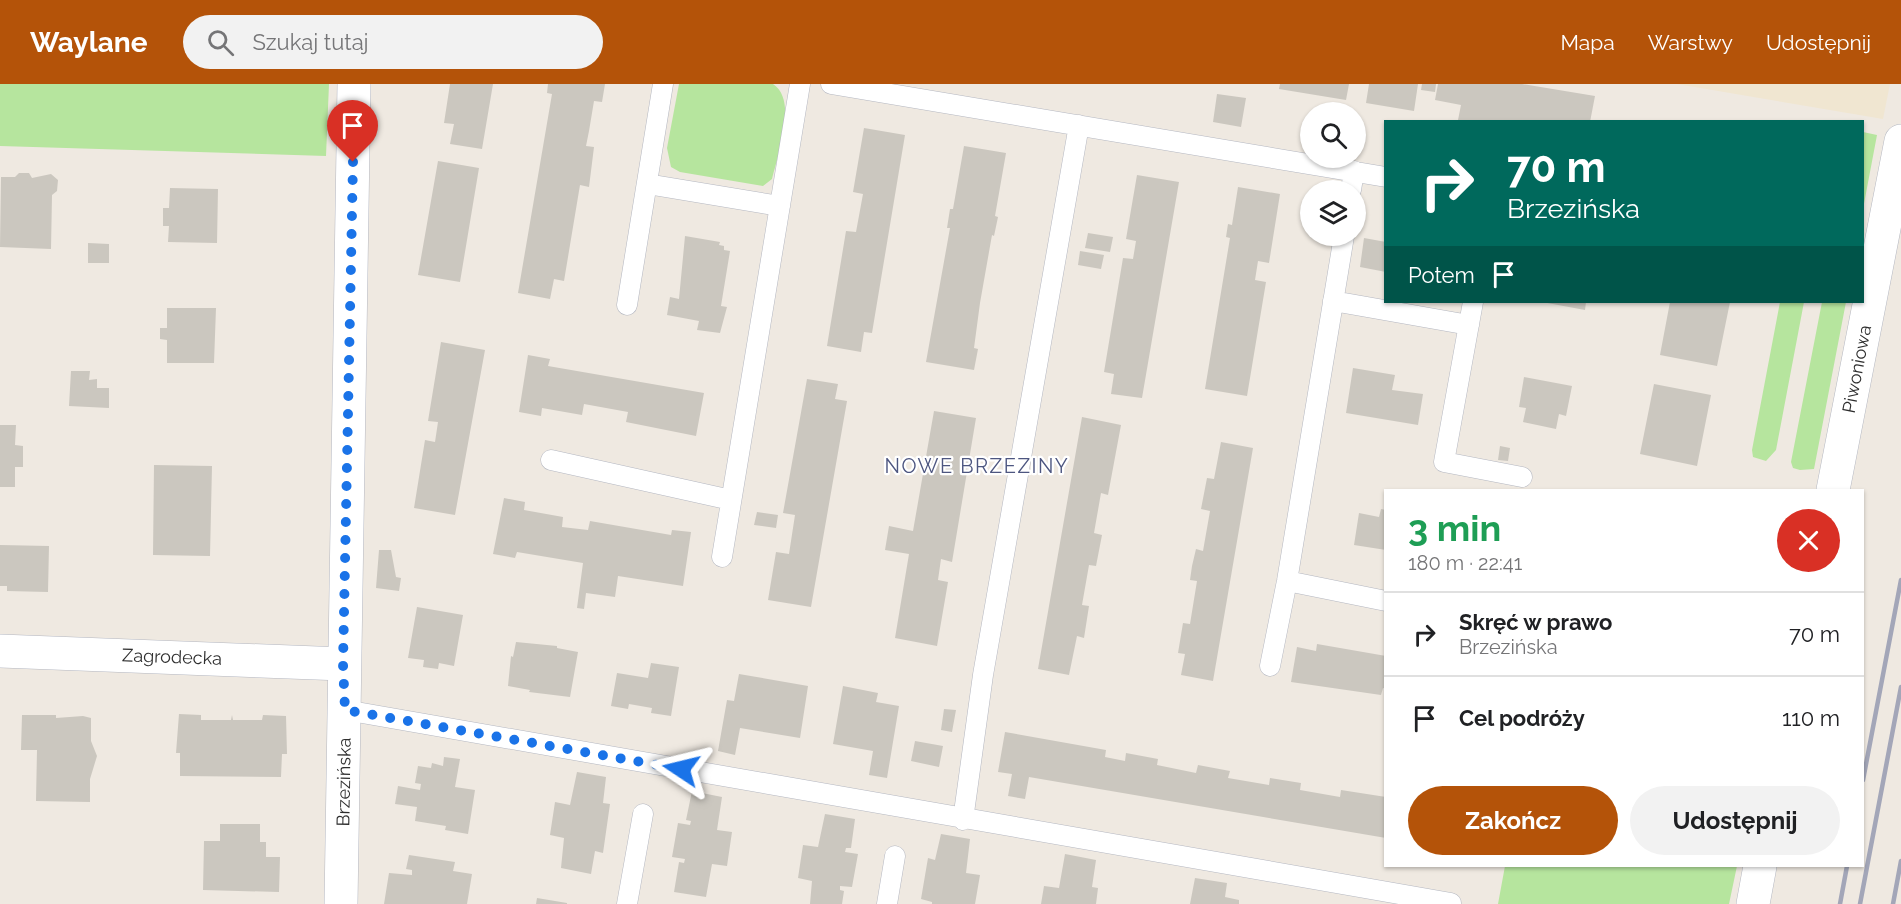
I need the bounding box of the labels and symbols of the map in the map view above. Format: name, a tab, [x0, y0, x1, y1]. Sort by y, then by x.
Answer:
pin	[327, 100, 378, 162]
street label: Piwoniowa	[1838, 323, 1875, 415]
district label: NOWE BRZEZINY	[885, 454, 1069, 478]
street label: Zagrodecka	[122, 644, 222, 669]
street label: Brzezińska	[332, 737, 355, 827]
position arrow	[649, 737, 713, 801]

